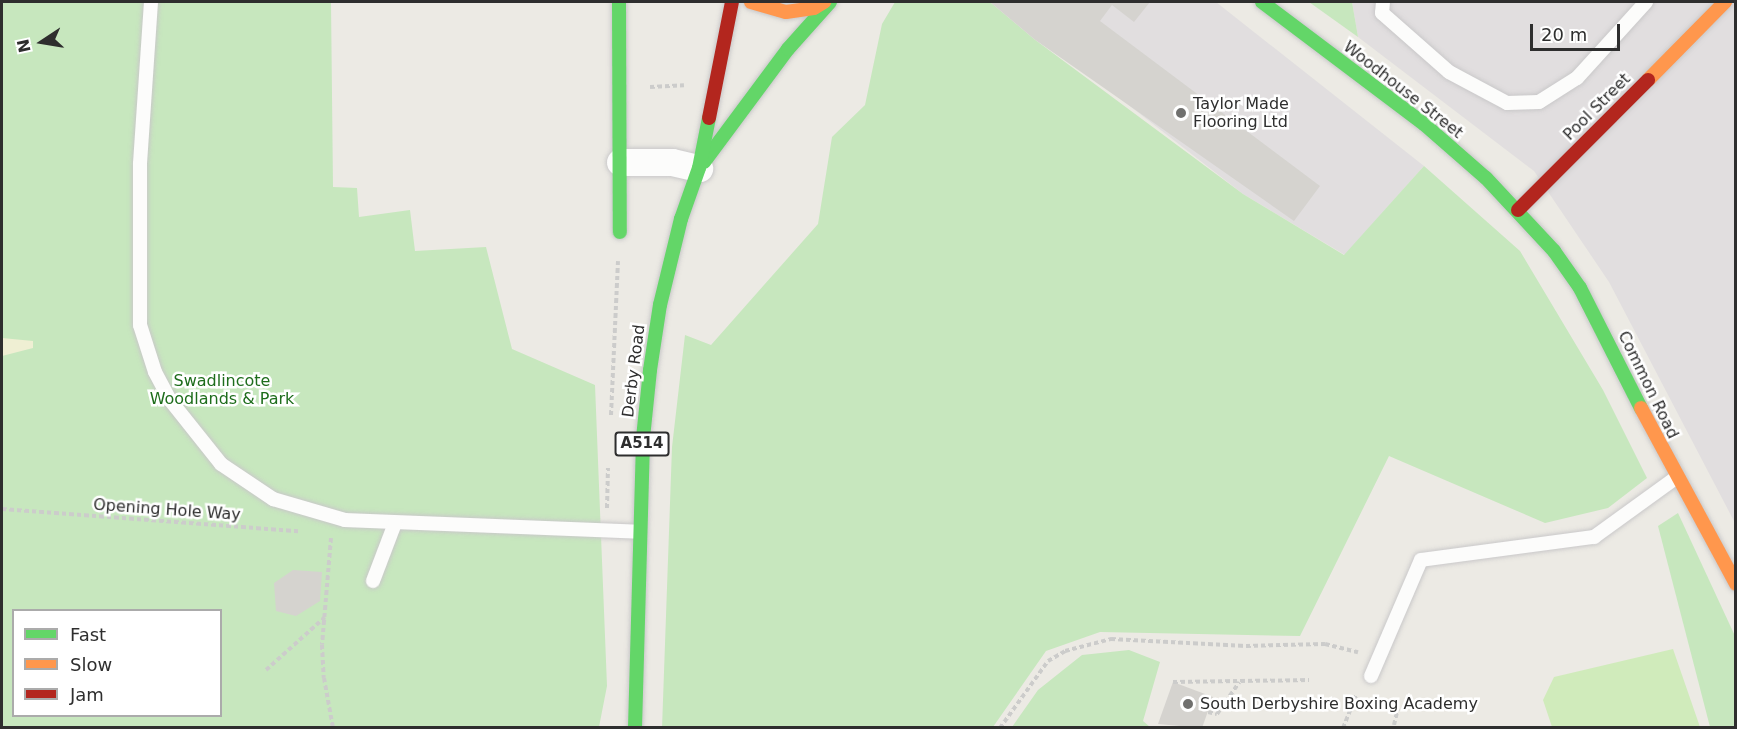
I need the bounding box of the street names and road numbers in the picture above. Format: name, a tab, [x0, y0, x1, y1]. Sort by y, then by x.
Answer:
street label: Woodhouse Street	[1339, 37, 1467, 143]
street label: Pool Street	[1560, 70, 1634, 144]
street label: Derby Road	[619, 323, 649, 419]
street label: Common Road	[1614, 328, 1682, 442]
road number: A514	[614, 432, 670, 456]
street label: Opening Hole Way	[93, 495, 241, 525]

